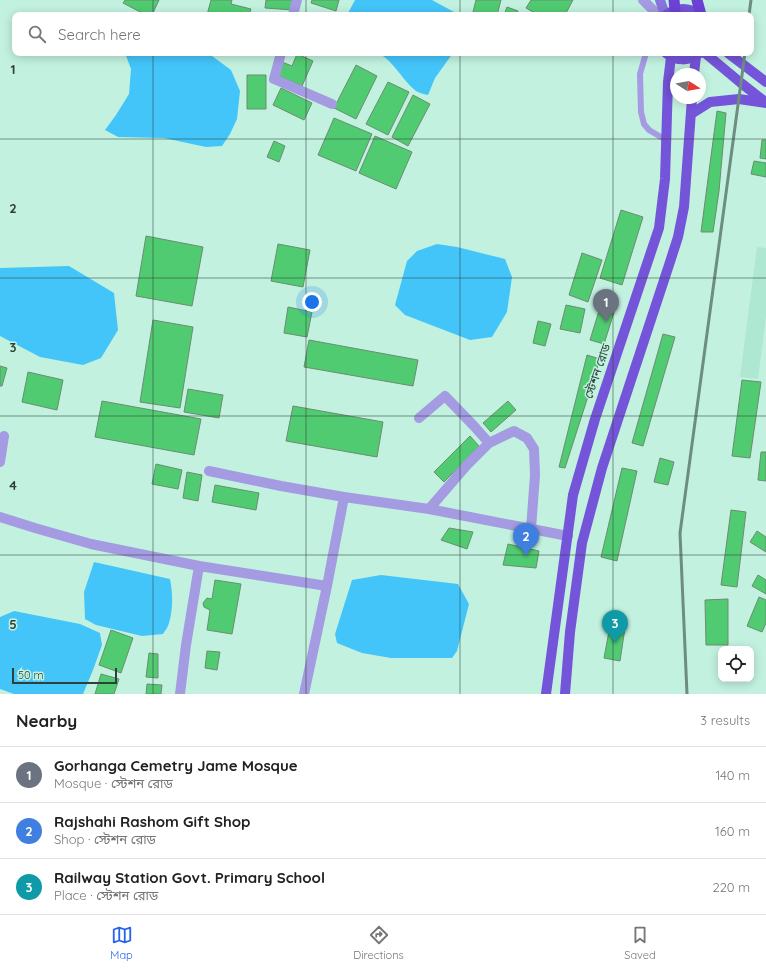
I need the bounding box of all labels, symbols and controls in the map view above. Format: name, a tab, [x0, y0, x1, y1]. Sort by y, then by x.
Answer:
search box	[12, 12, 754, 56]
icon: search	[26, 23, 48, 45]
text: Search here	[58, 25, 141, 44]
text: 1	[10, 61, 16, 77]
north arrow	[670, 68, 706, 104]
text: 2	[9, 200, 17, 216]
pin: 1	[593, 289, 619, 322]
your location	[302, 292, 322, 312]
text: 3	[10, 339, 17, 355]
street label: স্টেশন রোড	[581, 341, 614, 400]
text: 4	[9, 477, 17, 493]
pin: 2	[513, 523, 539, 556]
pin: 3	[602, 610, 628, 643]
text: 5	[9, 616, 17, 632]
map controls	[718, 646, 754, 682]
button: locate	[718, 646, 754, 682]
scale bar	[12, 666, 117, 685]
text: 50 m	[18, 668, 44, 682]
text: Nearby	[16, 710, 77, 731]
text: 3 results	[700, 712, 750, 728]
text: Gorhanga Cemetry Jame Mosque	[54, 756, 298, 775]
text: 1	[26, 767, 32, 783]
text: 140 m	[715, 767, 750, 783]
text: Mosque · স্টেশন রোড	[54, 775, 173, 791]
text: Rajshahi Rashom Gift Shop	[54, 812, 251, 831]
text: 2	[25, 823, 33, 839]
text: 160 m	[715, 823, 750, 839]
text: Shop · স্টেশন রোড	[54, 831, 156, 847]
text: Railway Station Govt. Primary School	[54, 868, 325, 887]
text: 3	[26, 879, 32, 895]
text: 220 m	[712, 879, 750, 895]
text: Place · স্টেশন রোড	[54, 887, 158, 903]
tab: Map	[110, 924, 133, 962]
tab: Directions	[353, 924, 404, 962]
tab: Saved	[624, 924, 656, 962]

